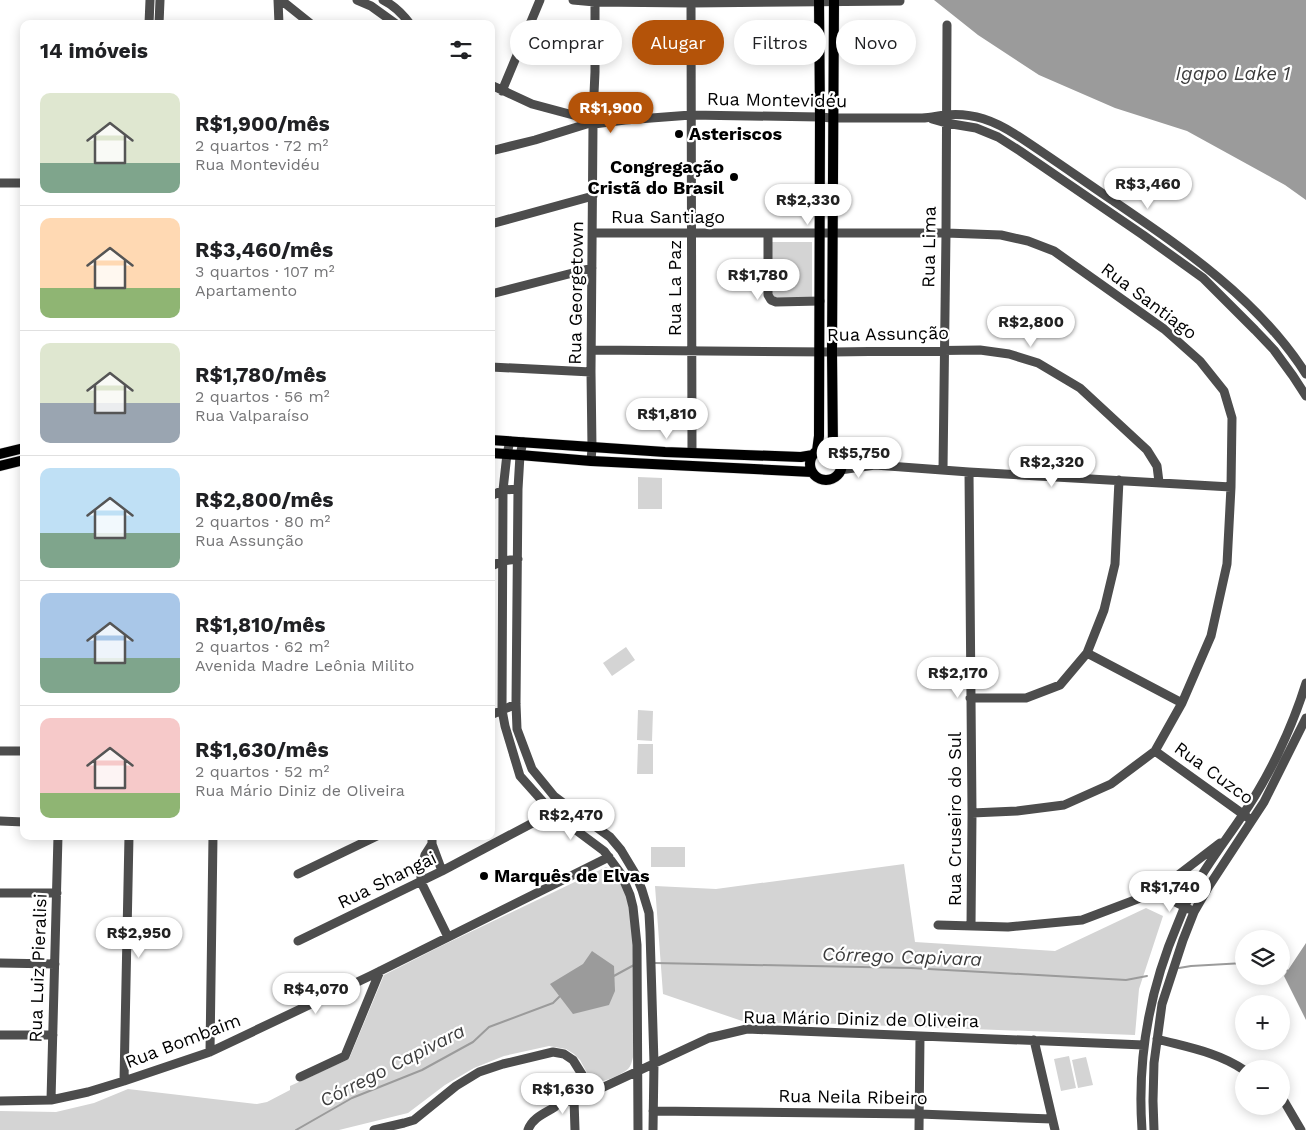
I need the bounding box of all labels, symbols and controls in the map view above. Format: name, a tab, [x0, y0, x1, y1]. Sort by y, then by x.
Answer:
chip: Comprar	[510, 20, 622, 65]
chip: Alugar	[632, 20, 724, 65]
chip: Filtros	[734, 20, 826, 65]
chip: Novo	[836, 20, 916, 65]
icon: filters	[447, 36, 475, 64]
text: 14 imóveis	[40, 38, 148, 63]
water label: Igapo Lake 1	[1176, 62, 1290, 85]
street label: Rua Montevidéu	[707, 88, 847, 111]
pin: R$1,900	[565, 92, 657, 134]
text: R$1,900	[579, 98, 643, 117]
text: R$1,900/mês	[195, 111, 330, 136]
icon: home	[80, 113, 140, 173]
place label: Asteriscos	[689, 123, 783, 144]
marker: Asteriscos	[673, 128, 685, 140]
text: 2 quartos · 72 m²	[195, 136, 328, 155]
text: Rua Montevidéu	[195, 155, 320, 174]
place label: Congregação Cristã do Brasil	[587, 156, 724, 198]
pin: R$3,460	[1102, 168, 1194, 210]
marker: Congregação Cristã do Brasil	[728, 171, 740, 183]
text: R$3,460	[1115, 174, 1181, 193]
pin: R$2,330	[762, 184, 854, 226]
text: R$2,330	[776, 190, 840, 209]
street label: Rua Santiago	[611, 206, 725, 227]
street label: Rua Lima	[917, 206, 940, 288]
street label: Rua Georgetown	[564, 221, 587, 365]
text: R$3,460/mês	[195, 237, 333, 262]
icon: home	[80, 238, 140, 298]
street label: Rua La Paz	[664, 240, 685, 336]
pin: R$1,780	[712, 258, 804, 301]
street label: Rua Santiago	[1097, 258, 1201, 343]
text: 3 quartos · 107 m²	[195, 262, 335, 281]
text: R$1,780	[728, 265, 788, 284]
text: Apartamento	[195, 281, 297, 300]
pin: R$2,800	[985, 306, 1077, 348]
text: R$2,800	[998, 312, 1064, 331]
street label: Rua Assunção	[827, 322, 949, 345]
text: R$1,780/mês	[195, 362, 326, 387]
icon: home	[80, 363, 140, 423]
text: 2 quartos · 56 m²	[195, 387, 330, 406]
pin: R$1,810	[621, 398, 713, 440]
text: R$1,810	[637, 404, 697, 423]
text: Rua Valparaíso	[195, 406, 309, 425]
pin: R$5,750	[813, 436, 905, 479]
text: R$5,750	[828, 443, 890, 462]
pin: R$2,320	[1006, 446, 1098, 488]
text: R$2,320	[1020, 452, 1084, 471]
text: R$2,800/mês	[195, 487, 334, 512]
icon: home	[80, 488, 140, 548]
text: 2 quartos · 80 m²	[195, 512, 330, 531]
text: Rua Assunção	[195, 531, 304, 550]
text: R$1,810/mês	[195, 612, 326, 637]
icon: home	[80, 613, 140, 673]
text: 2 quartos · 62 m²	[195, 637, 330, 656]
text: Avenida Madre Leônia Milito	[195, 656, 414, 675]
pin: R$2,170	[912, 656, 1004, 699]
text: R$2,170	[928, 663, 988, 682]
street label: Rua Cruseiro do Sul	[944, 731, 965, 906]
text: R$1,630/mês	[195, 737, 329, 762]
street label: Rua Cuzco	[1171, 737, 1258, 808]
icon: home	[80, 738, 140, 798]
text: 2 quartos · 52 m²	[195, 762, 329, 781]
text: Rua Mário Diniz de Oliveira	[195, 781, 405, 800]
pin: R$2,470	[525, 798, 617, 841]
text: R$2,470	[539, 805, 603, 824]
street label: Rua Shangai	[334, 847, 440, 913]
place label: Marquês de Elvas	[494, 865, 650, 886]
marker: Marquês de Elvas	[478, 870, 490, 882]
pin: R$1,740	[1124, 870, 1216, 913]
text: R$1,740	[1140, 877, 1200, 896]
street label: Rua Luiz Pieralisi	[24, 893, 51, 1043]
pin: R$2,950	[93, 916, 185, 959]
text: R$2,950	[107, 923, 171, 942]
map controls	[1235, 930, 1290, 1115]
button: layers	[1235, 930, 1290, 985]
water label: Córrego Capivara	[822, 942, 983, 971]
pin: R$4,070	[270, 972, 362, 1015]
text: R$4,070	[283, 979, 349, 998]
button: +	[1235, 995, 1290, 1050]
street label: Rua Mário Diniz de Oliveira	[743, 1006, 979, 1031]
street label: Rua Bombaim	[122, 1009, 243, 1072]
water label: Córrego Capivara	[316, 1019, 469, 1112]
button: −	[1235, 1060, 1290, 1115]
pin: R$1,630	[517, 1072, 609, 1115]
text: R$1,630	[532, 1079, 594, 1098]
street label: Rua Neila Ribeiro	[778, 1085, 928, 1108]

